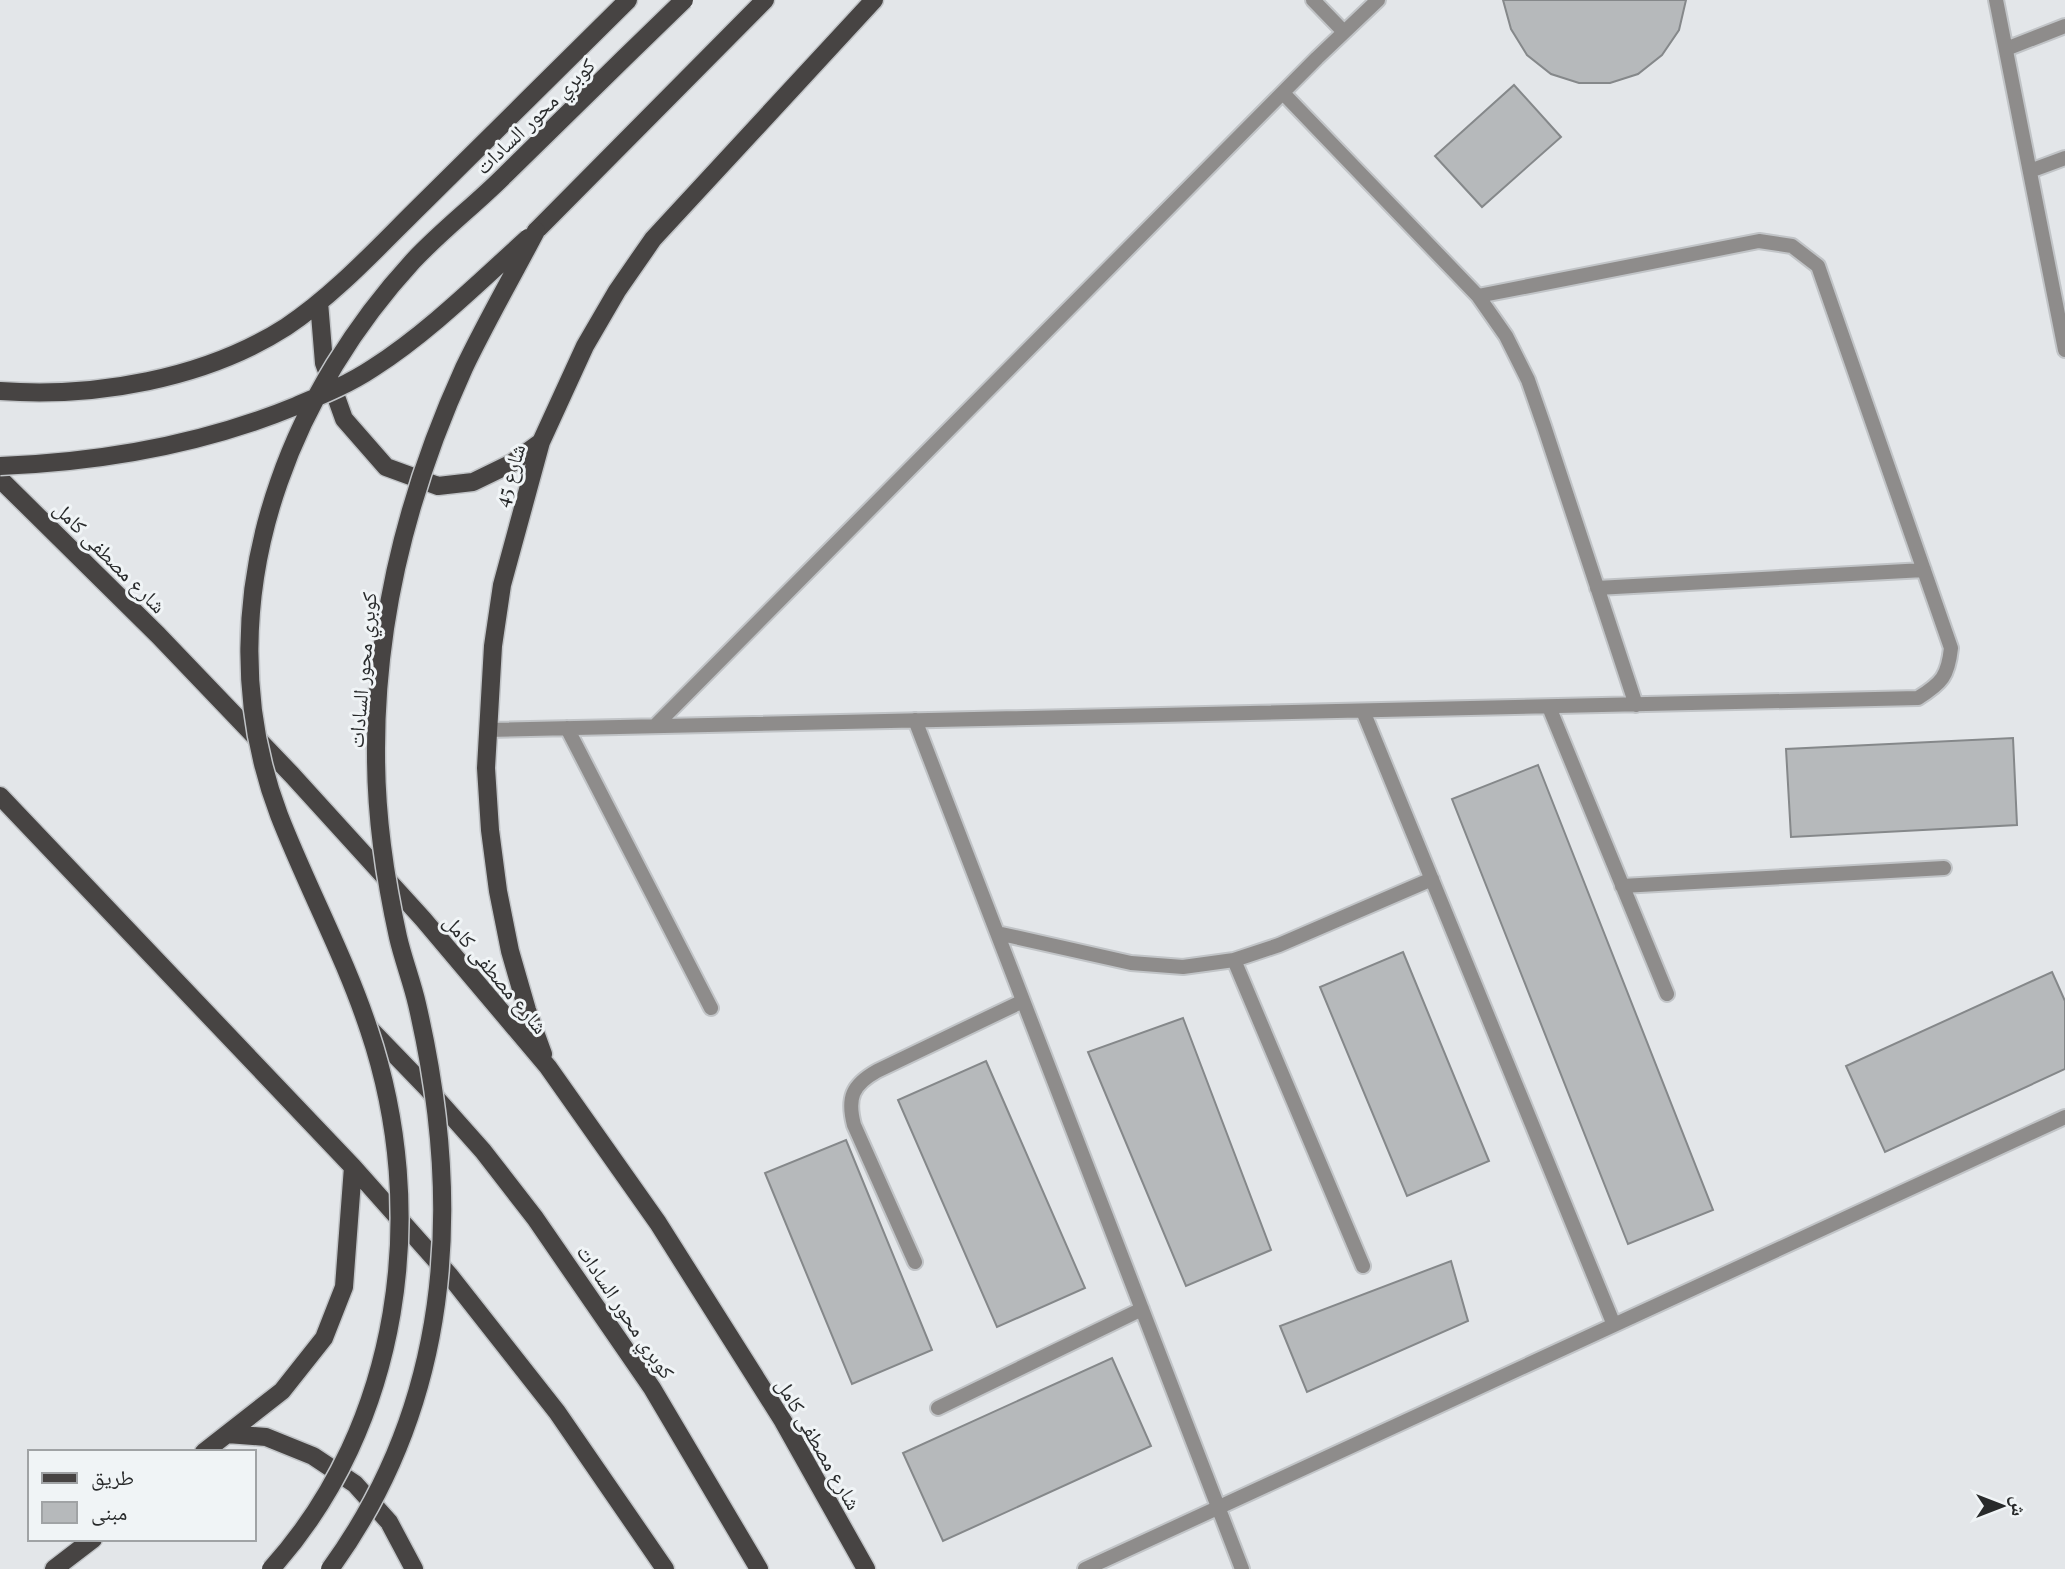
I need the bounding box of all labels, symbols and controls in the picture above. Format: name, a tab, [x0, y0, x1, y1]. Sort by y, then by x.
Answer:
street label: كوبري محور السادات	[468, 50, 603, 182]
street label: شارع 45	[486, 440, 531, 510]
street label: شارع مصطفى كامل	[48, 494, 173, 619]
street label: كوبري محور السادات	[340, 591, 386, 749]
street label: شارع مصطفى كامل	[438, 907, 555, 1039]
street label: كوبري محور السادات	[568, 1238, 682, 1386]
street label: شارع مصطفى كامل	[770, 1372, 869, 1515]
legend	[28, 1450, 256, 1541]
text: طريق	[91, 1462, 134, 1491]
north arrow	[1967, 1471, 2037, 1541]
text: ش	[2007, 1496, 2033, 1516]
text: مبنى	[91, 1497, 127, 1526]

